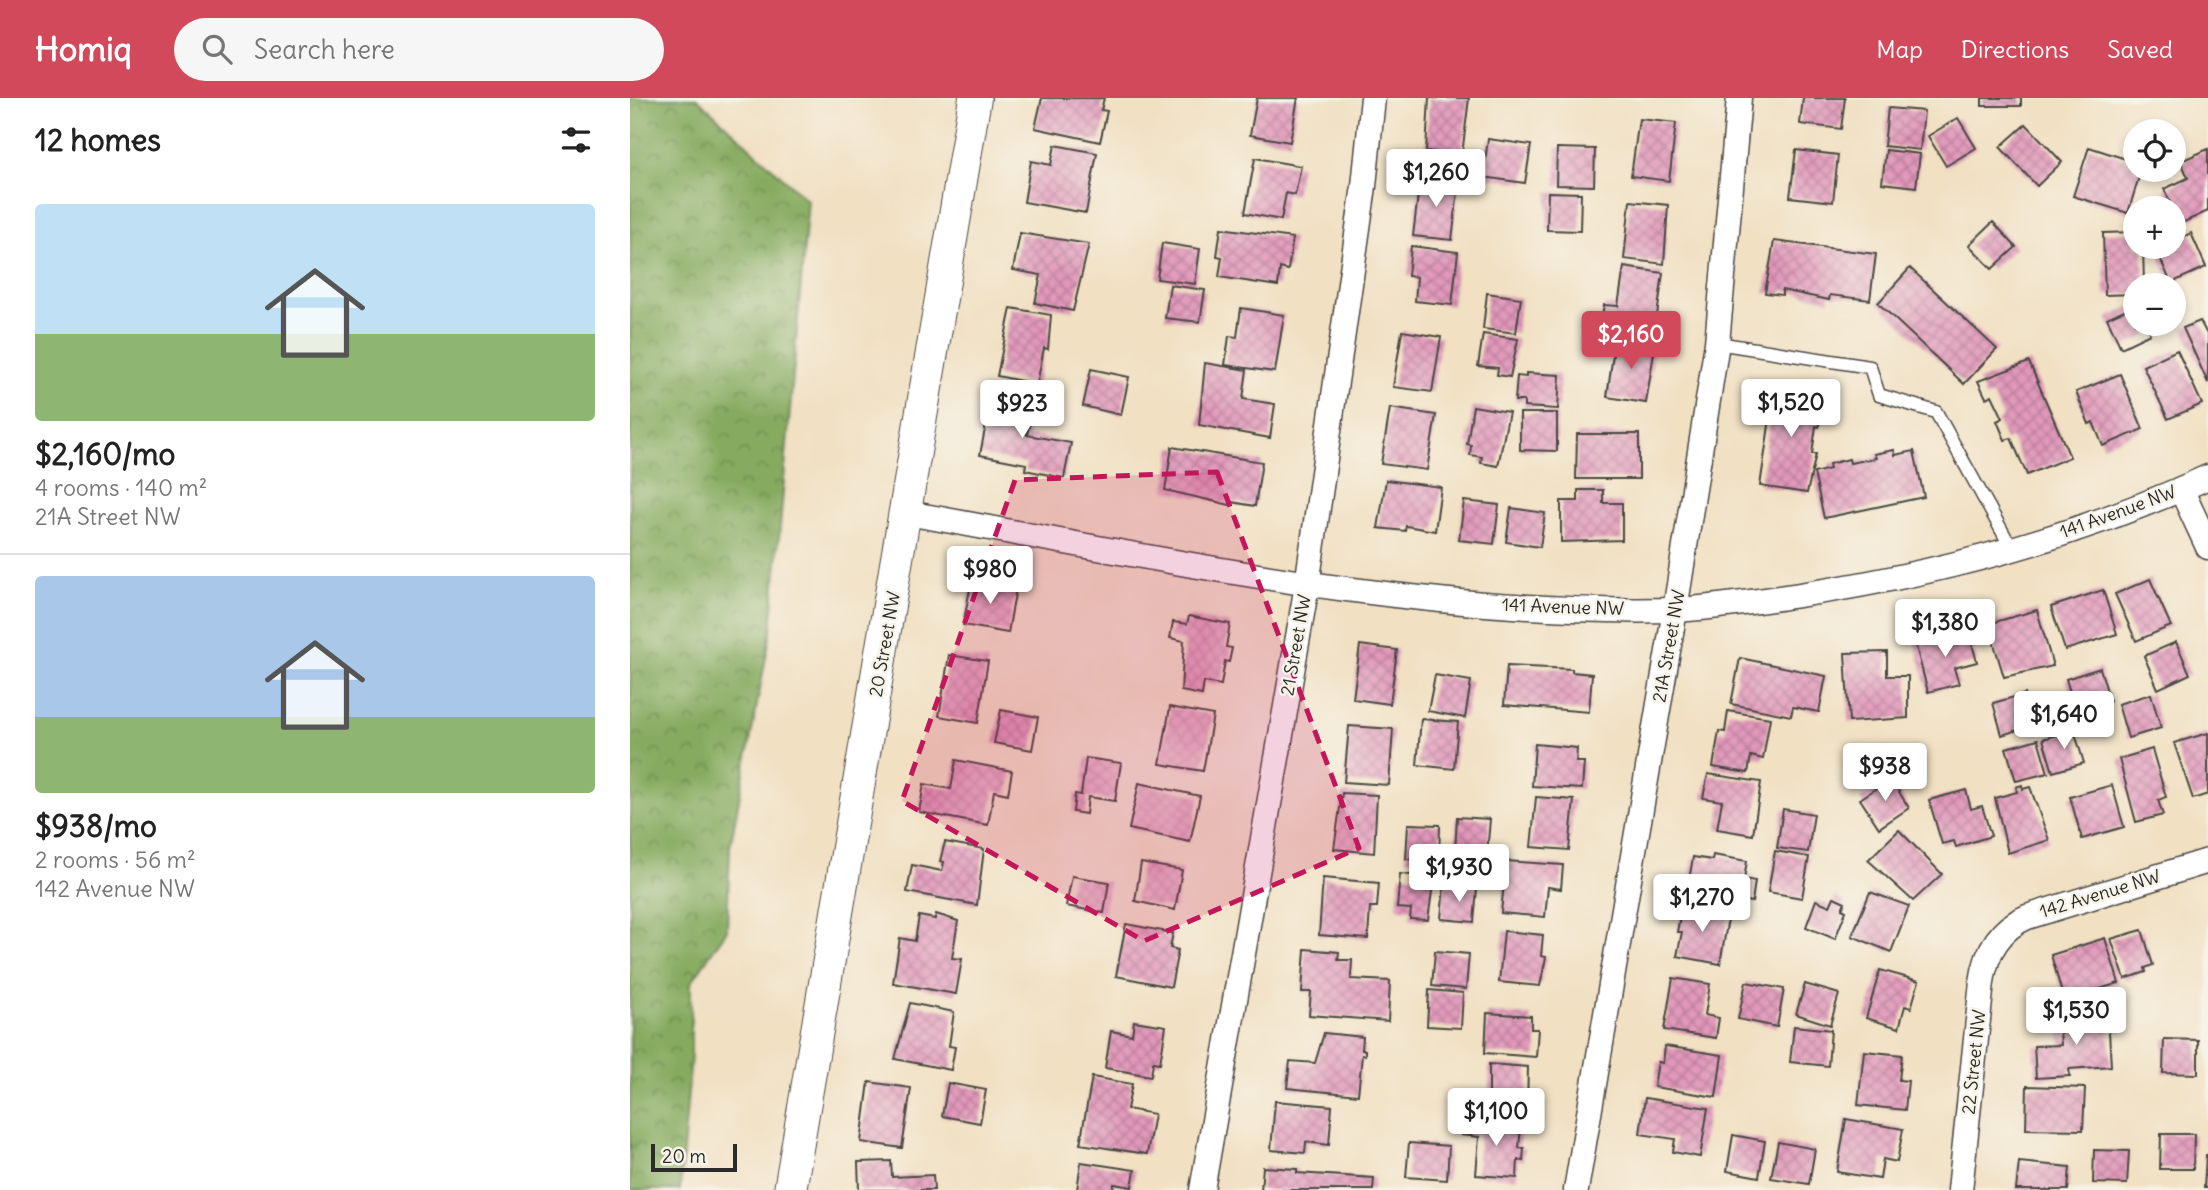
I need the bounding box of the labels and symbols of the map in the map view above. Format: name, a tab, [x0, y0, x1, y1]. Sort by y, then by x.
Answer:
pin: $1,260	[1379, 150, 1493, 209]
pin: $2,160	[1574, 312, 1688, 371]
pin: $923	[981, 380, 1063, 440]
pin: $1,520	[1734, 380, 1848, 439]
street label: 141 Avenue NW	[2056, 480, 2179, 543]
pin: $980	[949, 546, 1031, 606]
street label: 21A Street NW	[1647, 588, 1690, 704]
street label: 20 Street NW	[864, 589, 905, 699]
street label: 21 Street NW	[1275, 592, 1316, 697]
street label: 141 Avenue NW	[1502, 593, 1624, 620]
pin: $1,380	[1888, 600, 2002, 659]
pin: $1,640	[2007, 692, 2121, 751]
pin: $938	[1844, 744, 1926, 803]
pin: $1,930	[1402, 844, 1516, 904]
street label: 142 Avenue NW	[2037, 864, 2163, 923]
pin: $1,270	[1645, 874, 1759, 934]
pin: $1,530	[2019, 988, 2133, 1047]
street label: 22 Street NW	[1957, 1008, 1990, 1115]
pin: $1,100	[1439, 1088, 1553, 1148]
scale bar	[651, 1141, 737, 1173]

